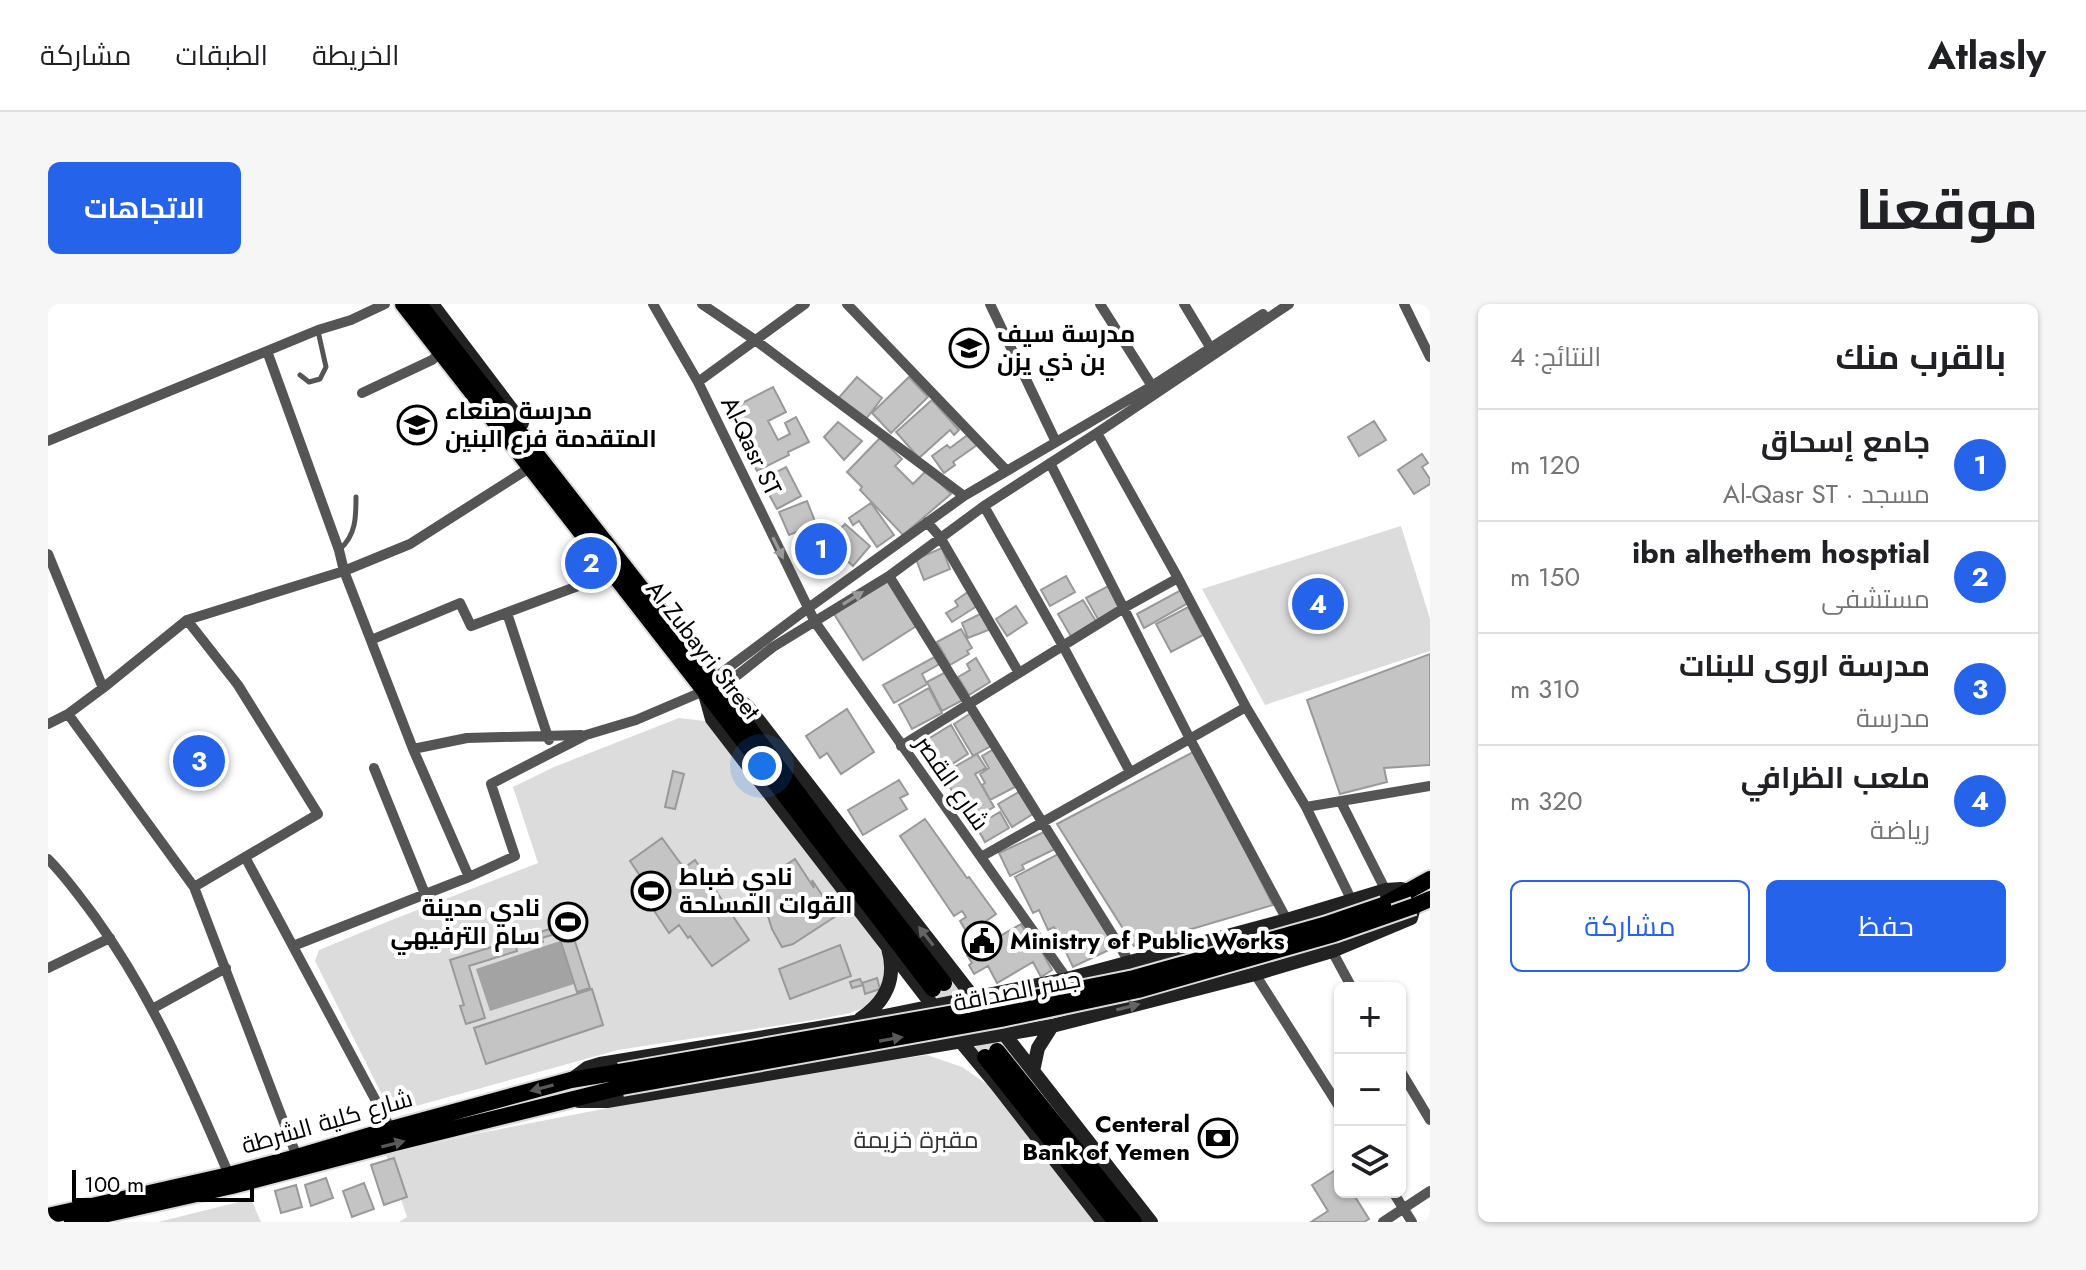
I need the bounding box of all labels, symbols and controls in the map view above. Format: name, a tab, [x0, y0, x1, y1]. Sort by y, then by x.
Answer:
text: Atlasly	[1928, 28, 2046, 83]
text: مشاركة	[40, 35, 131, 76]
text: الطبقات	[175, 35, 268, 76]
text: الخريطة	[312, 35, 399, 76]
button: الاتجاهات	[48, 162, 241, 254]
text: موقعنا	[1855, 169, 2038, 250]
place label: مدرسة سيف بن ذي يزن	[997, 316, 1135, 381]
school or university icon: مدرسة سيف بن ذي يزن	[948, 327, 990, 369]
text: بالقرب منك	[1835, 333, 2006, 382]
text: النتائج: 4	[1510, 338, 1601, 376]
street label: Al-Qasr ST	[712, 390, 790, 501]
place label: مدرسة صنعاء المتقدمة فرع البنين	[445, 393, 657, 456]
school or university icon: مدرسة صنعاء المتقدمة فرع البنين	[396, 404, 438, 446]
text: جامع إسحاق	[1761, 420, 1930, 463]
text: 120 m	[1510, 446, 1580, 484]
text: 1	[1973, 446, 1987, 484]
text: مسجد · Al-Qasr ST	[1723, 475, 1930, 513]
pin: 1	[795, 519, 847, 579]
text: ibn alhethem hosptial	[1632, 531, 1930, 574]
pin: 2	[565, 533, 617, 593]
one-way arrow	[771, 536, 785, 560]
text: 150 m	[1510, 558, 1580, 596]
text: 2	[1971, 558, 1989, 596]
street label: Al Zubayri Street	[638, 573, 769, 727]
pin: 4	[1292, 574, 1344, 634]
text: مستشفى	[1821, 580, 1930, 618]
one-way arrow	[842, 591, 864, 605]
text: مدرسة اروى للبنات	[1679, 644, 1930, 687]
text: 310 m	[1510, 670, 1580, 708]
text: 3	[1972, 670, 1988, 708]
text: مدرسة	[1856, 699, 1930, 737]
street label: شارع القصر	[906, 726, 998, 837]
pin: 3	[173, 731, 225, 791]
your location	[742, 746, 782, 786]
text: ملعب الظرافي	[1741, 756, 1930, 799]
text: 320 m	[1510, 782, 1583, 820]
text: 4	[1971, 782, 1989, 820]
text: رياضة	[1870, 811, 1930, 849]
place label: نادي ضباط القوات المسلحة	[679, 859, 853, 922]
sports icon: نادي ضباط القوات المسلحة	[630, 870, 672, 912]
button: مشاركة	[1510, 880, 1750, 972]
button: حفظ	[1766, 880, 2006, 972]
place label: نادي مدينة سام الترفيهي	[390, 890, 540, 955]
sports icon: نادي مدينة سام الترفيهي	[547, 901, 589, 943]
public building icon: Ministry of Public Works	[961, 920, 1003, 962]
place label: Ministry of Public Works	[1010, 923, 1285, 958]
one-way arrow	[918, 926, 934, 946]
street label: جسر الصداقة	[950, 961, 1084, 1020]
map controls	[1334, 982, 1406, 1198]
button: +	[1334, 982, 1406, 1054]
one-way arrow	[1116, 1001, 1141, 1013]
one-way arrow	[879, 1033, 904, 1045]
button: −	[1334, 1054, 1406, 1126]
street label: شارع كلية الشرطة	[237, 1080, 416, 1163]
one-way arrow	[530, 1082, 555, 1094]
place label: Centeral Bank of Yemen	[1022, 1106, 1190, 1169]
bank icon: Centeral Bank of Yemen	[1197, 1117, 1239, 1159]
park label: مقبرة خزيمة	[853, 1122, 979, 1157]
button: layers	[1334, 1126, 1406, 1198]
one-way arrow	[380, 1137, 405, 1149]
scale bar	[72, 1166, 254, 1202]
text: 100 m	[84, 1168, 144, 1200]

